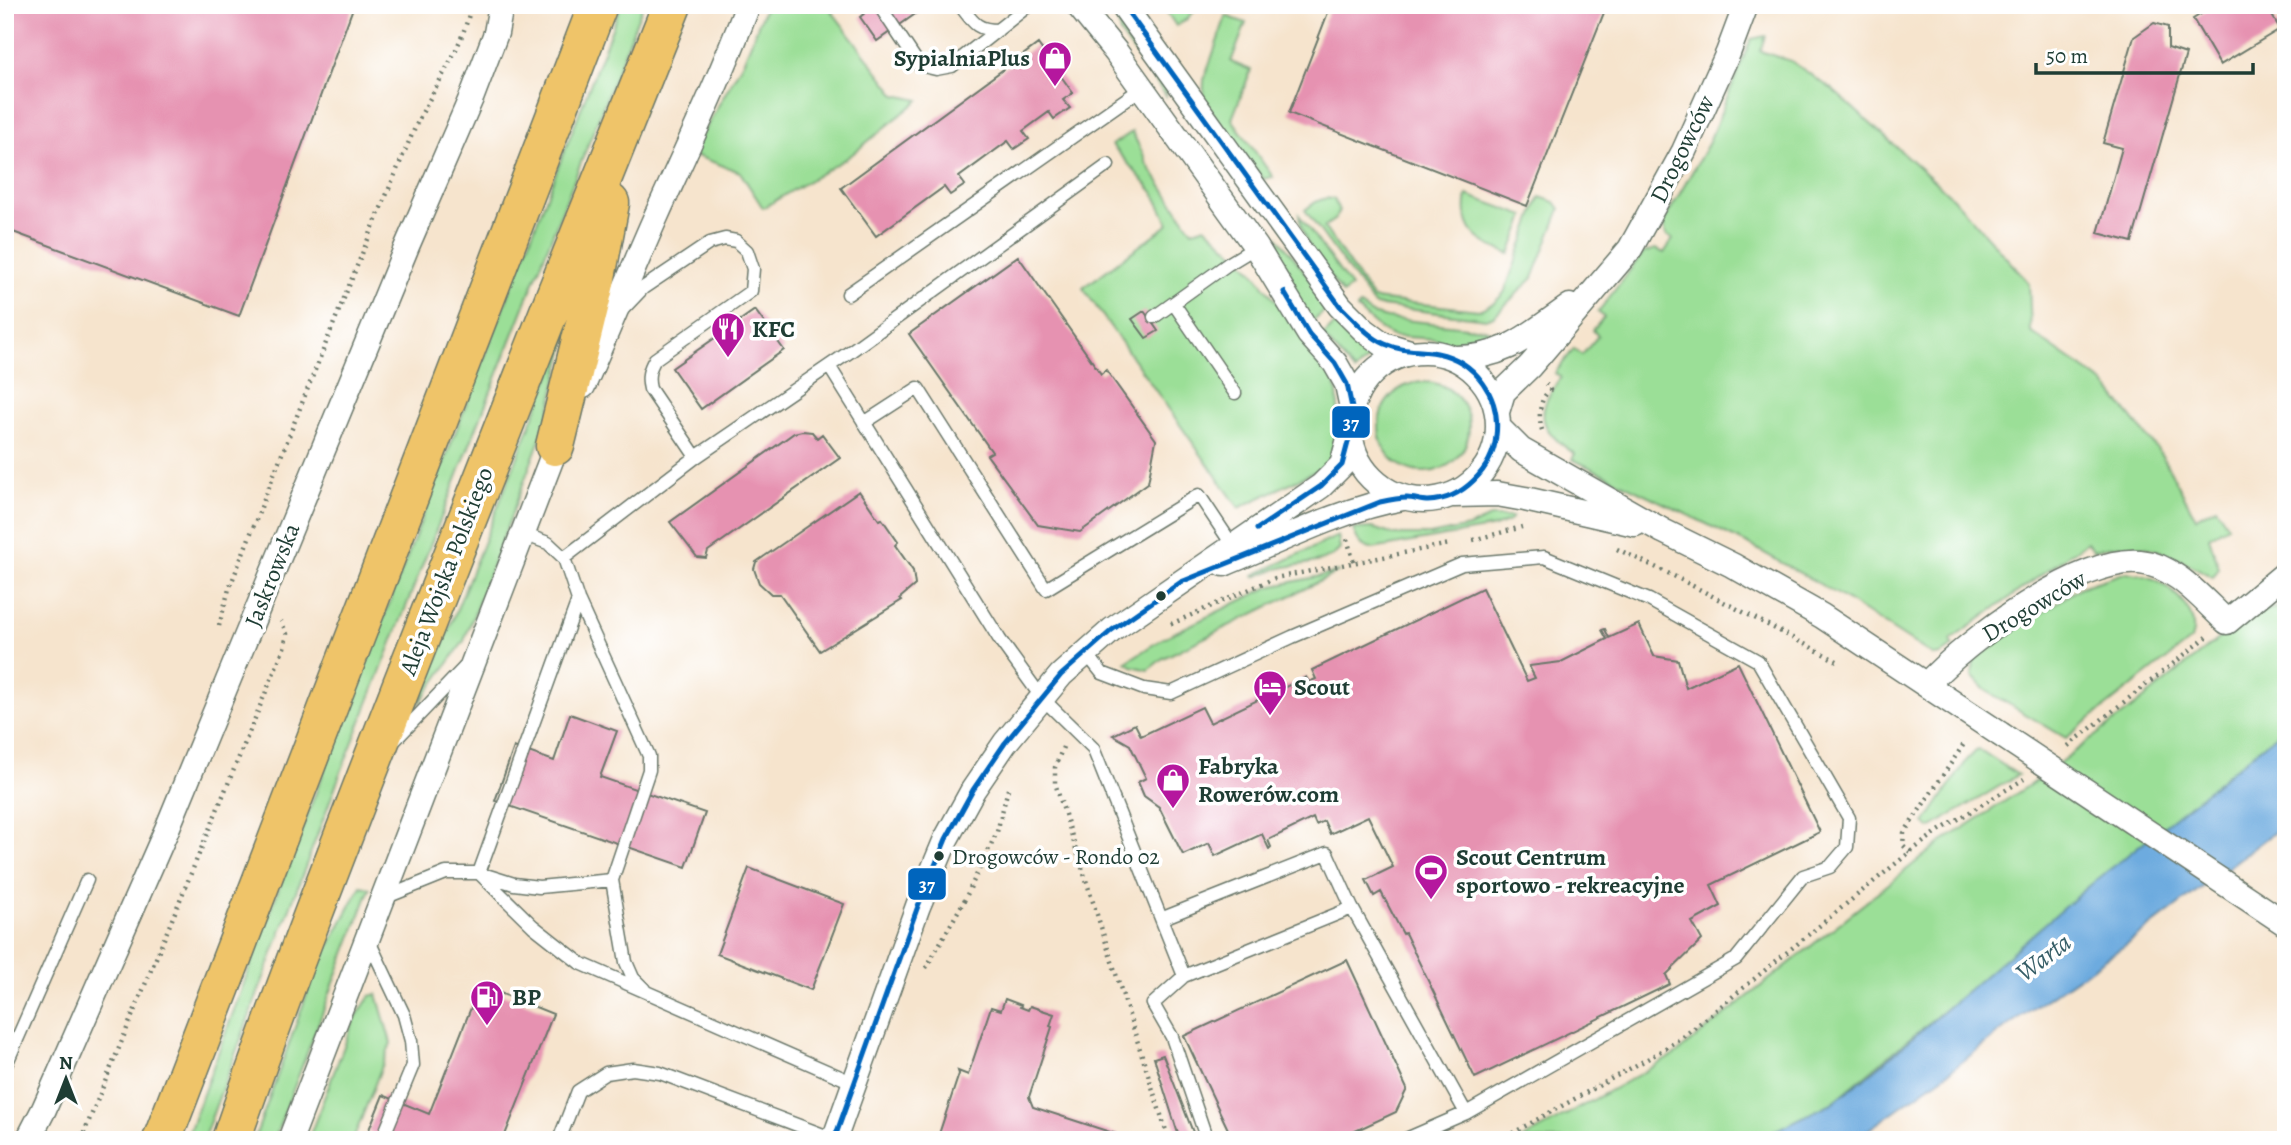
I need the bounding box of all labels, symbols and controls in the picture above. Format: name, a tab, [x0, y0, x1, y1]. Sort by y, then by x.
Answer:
scale bar	[2036, 32, 2252, 76]
shop icon: SypialniaPlus	[1036, 39, 1074, 88]
place label: SypialniaPlus	[894, 42, 1030, 74]
text: 50 m	[2046, 42, 2088, 70]
street label: Drogowców	[1642, 90, 1722, 208]
restaurant icon: KFC	[709, 310, 747, 359]
place label: KFC	[752, 313, 795, 345]
line badge: 37	[1331, 405, 1371, 439]
text: 37	[1343, 410, 1360, 436]
street label: Aleja Wojska Polskiego	[391, 462, 500, 681]
street label: Jaskrowska	[237, 517, 308, 632]
street label: Drogowców	[1976, 562, 2092, 650]
unlabelled marker	[1154, 589, 1168, 603]
hotel icon: Scout	[1251, 668, 1289, 717]
place label: Scout	[1294, 671, 1350, 703]
place label: Fabryka Rowerów.com	[1198, 750, 1339, 810]
shop icon: Fabryka Rowerów.com	[1154, 761, 1192, 810]
place label: Scout Centrum sportowo - rekreacyjne	[1456, 841, 1685, 901]
place label: Drogowców - Rondo 02	[952, 842, 1160, 872]
marker: Drogowców - Rondo 02	[932, 849, 946, 863]
sports icon: Scout Centrum sportowo - rekreacyjne	[1412, 852, 1450, 901]
line badge: 37	[907, 867, 947, 901]
text: 37	[919, 872, 936, 898]
water label: Warta	[2008, 925, 2078, 990]
fuel station icon: BP	[468, 978, 506, 1027]
place label: BP	[512, 981, 541, 1013]
north arrow	[32, 1044, 102, 1114]
text: N	[59, 1050, 73, 1076]

